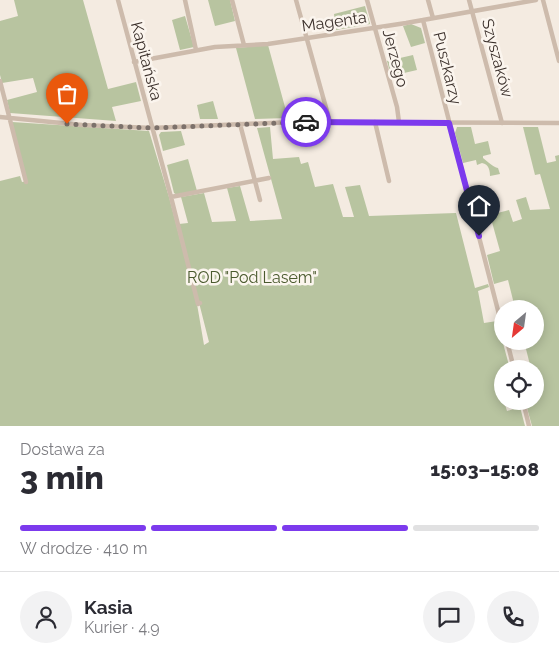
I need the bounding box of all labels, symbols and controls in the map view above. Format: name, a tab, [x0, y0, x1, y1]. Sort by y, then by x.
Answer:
street label: Magenta	[300, 8, 368, 35]
street label: Szyszaków	[478, 17, 517, 100]
street label: Kapitańska	[127, 20, 166, 103]
street label: Jerzego	[379, 27, 412, 89]
street label: Puszkarzy	[429, 30, 466, 107]
pin	[46, 73, 88, 124]
icon: bag	[53, 80, 81, 108]
courier	[281, 97, 331, 147]
icon: car	[292, 108, 320, 136]
pin	[458, 185, 500, 236]
icon: home	[465, 192, 493, 220]
park label: ROD "Pod Lasem"	[187, 268, 317, 287]
north arrow	[494, 300, 544, 350]
map controls	[494, 300, 544, 410]
button: locate	[494, 360, 544, 410]
text: Dostawa za	[20, 440, 105, 459]
text: 15:03–15:08	[430, 458, 539, 480]
text: 3 min	[20, 459, 104, 496]
text: W drodze · 410 m	[20, 539, 147, 558]
button: person	[20, 591, 72, 643]
button: chat	[423, 591, 475, 643]
button: phone	[487, 591, 539, 643]
text: Kasia	[84, 596, 133, 618]
text: Kurier · 4.9	[84, 618, 160, 637]

